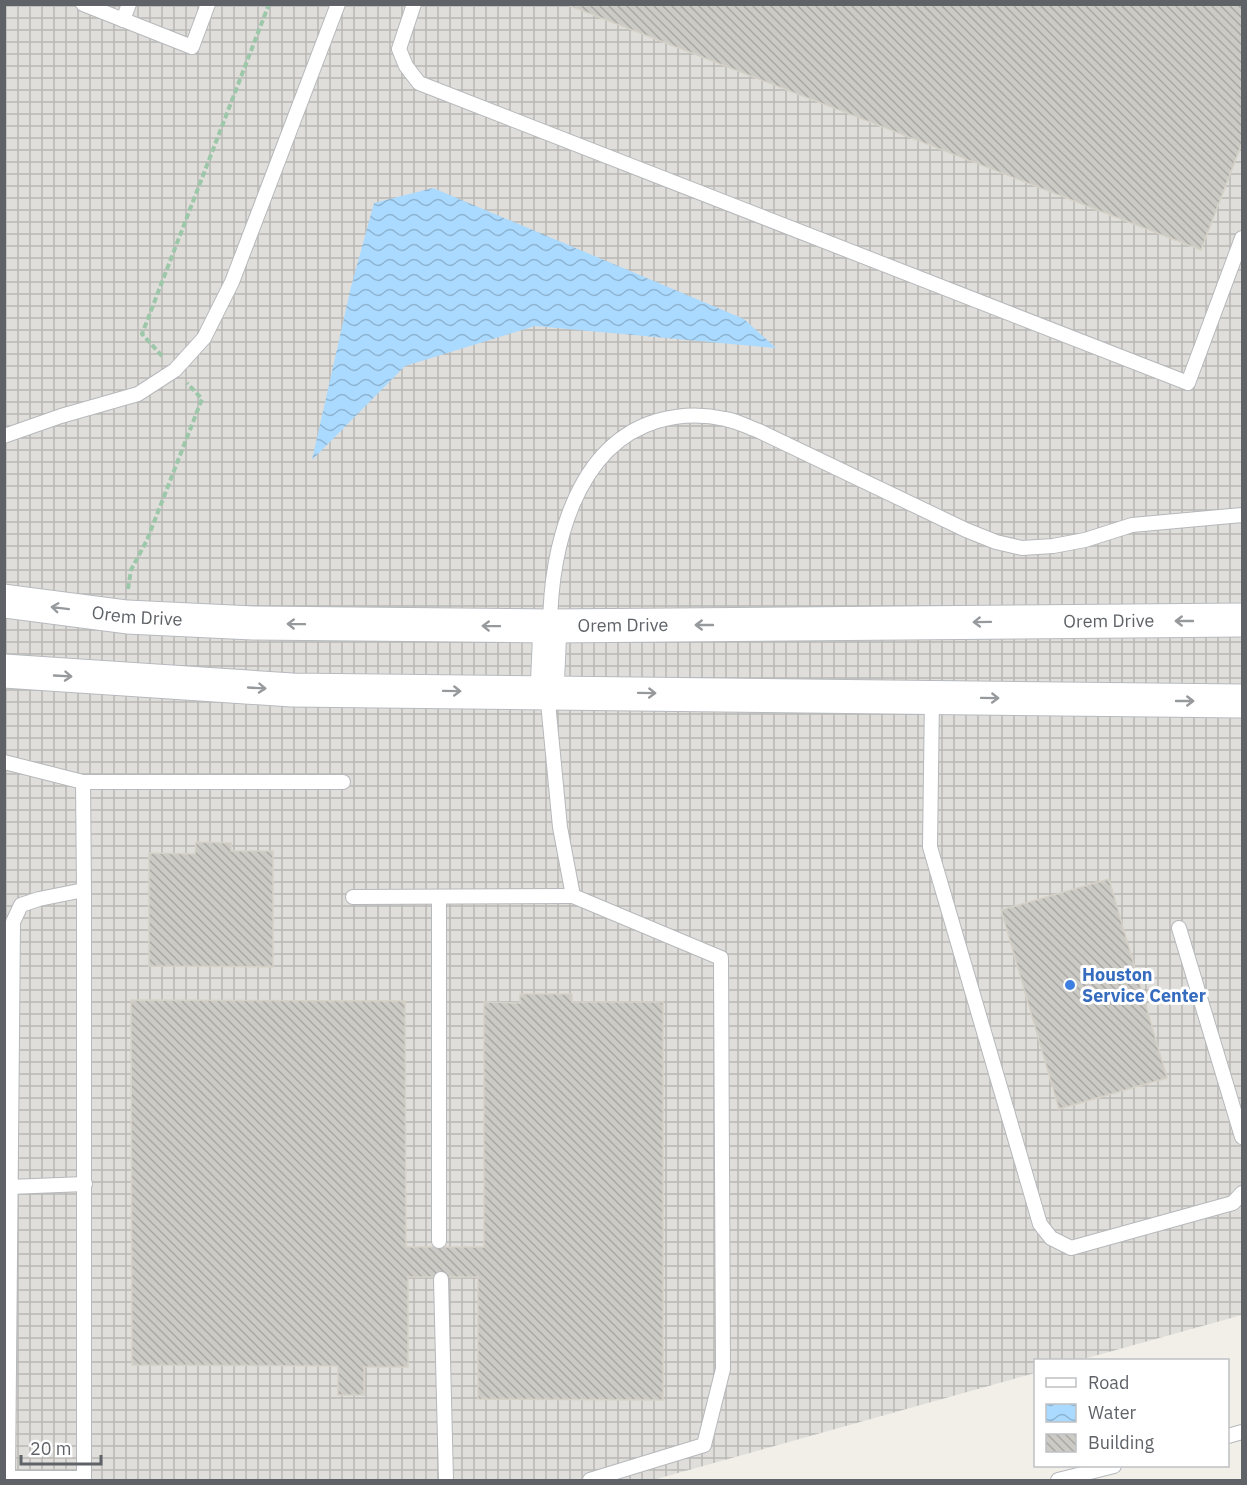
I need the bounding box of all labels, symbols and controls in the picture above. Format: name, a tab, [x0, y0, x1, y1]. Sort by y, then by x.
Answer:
street label: Orem Drive	[90, 601, 183, 631]
one-way arrow	[50, 603, 70, 614]
street label: Orem Drive	[1063, 609, 1154, 633]
street label: Orem Drive	[577, 613, 668, 637]
one-way arrow	[1175, 615, 1195, 627]
one-way arrow	[972, 616, 992, 628]
one-way arrow	[287, 618, 307, 629]
one-way arrow	[695, 619, 715, 631]
one-way arrow	[482, 620, 502, 631]
one-way arrow	[52, 671, 72, 682]
one-way arrow	[247, 682, 267, 693]
one-way arrow	[442, 685, 462, 697]
one-way arrow	[637, 687, 657, 699]
one-way arrow	[980, 692, 1000, 704]
one-way arrow	[1175, 695, 1195, 707]
place label: Houston Service Center	[1082, 963, 1206, 1007]
marker: Houston Service Center	[1063, 978, 1077, 992]
legend	[1034, 1359, 1229, 1467]
text: Road	[1088, 1371, 1129, 1394]
text: Water	[1088, 1401, 1137, 1424]
scale bar	[21, 1428, 100, 1466]
text: Building	[1088, 1431, 1155, 1454]
text: 20 m	[30, 1437, 72, 1460]

